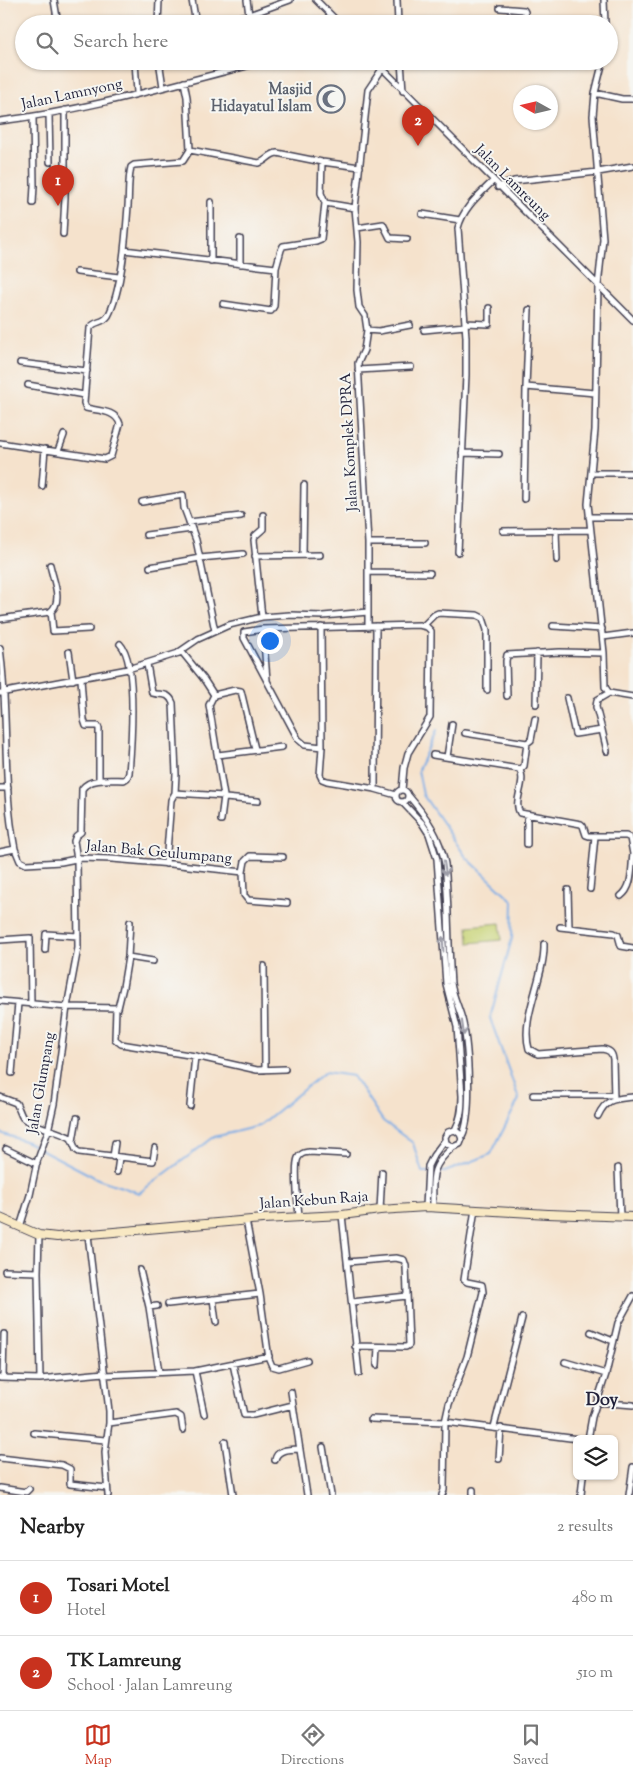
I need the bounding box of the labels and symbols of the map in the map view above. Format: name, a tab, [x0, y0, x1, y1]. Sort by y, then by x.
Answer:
street label: Jalan Lamnyong	[19, 74, 124, 116]
place label: Masjid Hidayatul Islam	[211, 80, 313, 118]
mosque icon: Masjid Hidayatul Islam	[316, 84, 346, 114]
north arrow	[513, 85, 558, 130]
pin: 2	[402, 105, 434, 146]
street label: Jalan Lamreung	[469, 140, 555, 226]
pin: 1	[42, 165, 74, 206]
street label: Jalan Komplek DPRA	[336, 372, 364, 513]
your location	[257, 628, 283, 654]
street label: Jalan Bak Geulumpang	[84, 836, 233, 870]
one-way arrow	[440, 860, 450, 876]
one-way arrow	[439, 936, 448, 952]
one-way arrow	[458, 1020, 468, 1036]
street label: Jalan Glumpang	[23, 1031, 61, 1136]
street label: Jalan Kebun Raja	[258, 1187, 369, 1215]
district label: Doy	[586, 1388, 618, 1414]

